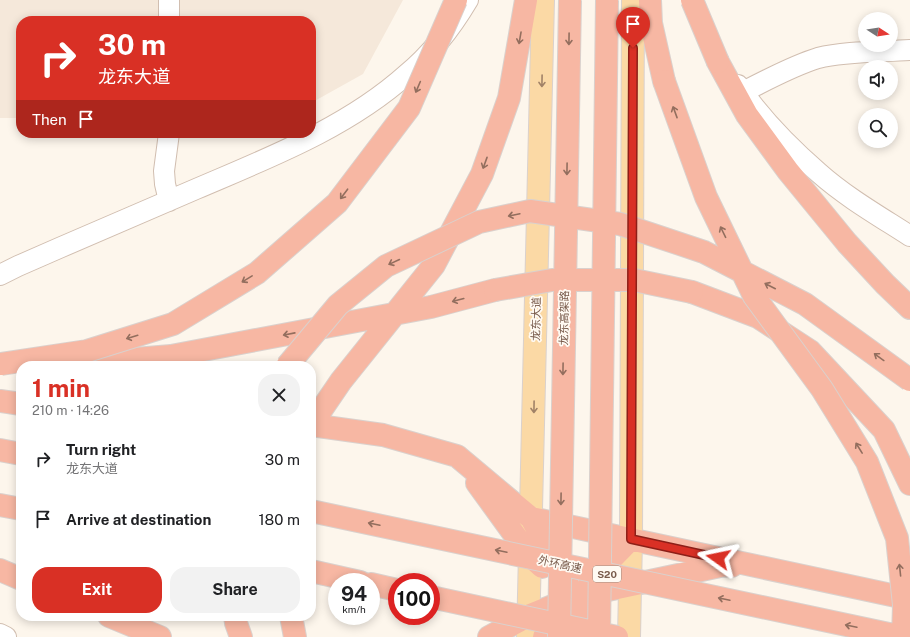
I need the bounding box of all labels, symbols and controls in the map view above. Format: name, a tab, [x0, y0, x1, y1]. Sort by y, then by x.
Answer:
pin	[616, 7.0, 650, 48]
north arrow	[858, 12, 898, 52]
map controls	[858, 12, 898, 148]
icon: arrive	[622, 13, 644, 35]
text: 30 m	[98, 28, 166, 61]
one-way arrow	[515, 31, 523, 44]
icon: right	[32, 32, 84, 84]
one-way arrow	[565, 32, 573, 45]
button: sound	[858, 60, 898, 100]
text: 龙东大道	[98, 66, 170, 87]
one-way arrow	[538, 74, 545, 87]
one-way arrow	[414, 81, 421, 93]
one-way arrow	[671, 105, 678, 118]
icon: arrive	[75, 108, 97, 130]
button: search	[858, 108, 898, 148]
text: Then	[32, 111, 67, 128]
one-way arrow	[481, 157, 489, 169]
one-way arrow	[563, 162, 571, 175]
one-way arrow	[340, 188, 349, 199]
one-way arrow	[508, 211, 521, 219]
one-way arrow	[719, 227, 726, 239]
one-way arrow	[388, 259, 400, 266]
one-way arrow	[242, 275, 253, 283]
one-way arrow	[764, 282, 776, 289]
street label: 龙东高架路	[558, 290, 570, 346]
one-way arrow	[451, 297, 464, 304]
street label: 龙东大道	[530, 297, 542, 341]
one-way arrow	[283, 330, 296, 338]
one-way arrow	[125, 334, 138, 341]
one-way arrow	[873, 353, 884, 361]
one-way arrow	[559, 362, 567, 375]
text: 1 min	[32, 374, 90, 402]
button: close	[258, 374, 300, 416]
one-way arrow	[530, 400, 538, 413]
text: 210 m · 14:26	[32, 403, 109, 418]
text: Turn right	[66, 441, 136, 458]
one-way arrow	[855, 443, 863, 454]
icon: right	[32, 448, 54, 470]
text: 30 m	[265, 451, 300, 468]
text: 龙东大道	[66, 461, 118, 476]
one-way arrow	[557, 492, 565, 505]
icon: arrive	[32, 508, 54, 530]
text: Arrive at destination	[66, 511, 211, 528]
text: 180 m	[258, 511, 300, 528]
one-way arrow	[368, 520, 381, 528]
position arrow	[697, 537, 739, 579]
one-way arrow	[495, 546, 508, 554]
street label: 外环高速	[537, 554, 583, 574]
one-way arrow	[897, 564, 904, 577]
road number: S20	[593, 566, 621, 582]
button: Exit	[32, 567, 162, 613]
button: Share	[170, 567, 300, 613]
speed limit sign: 100	[388, 573, 440, 625]
text: 94	[341, 582, 367, 606]
one-way arrow	[718, 594, 731, 602]
text: km/h	[342, 603, 366, 615]
one-way arrow	[845, 621, 858, 629]

